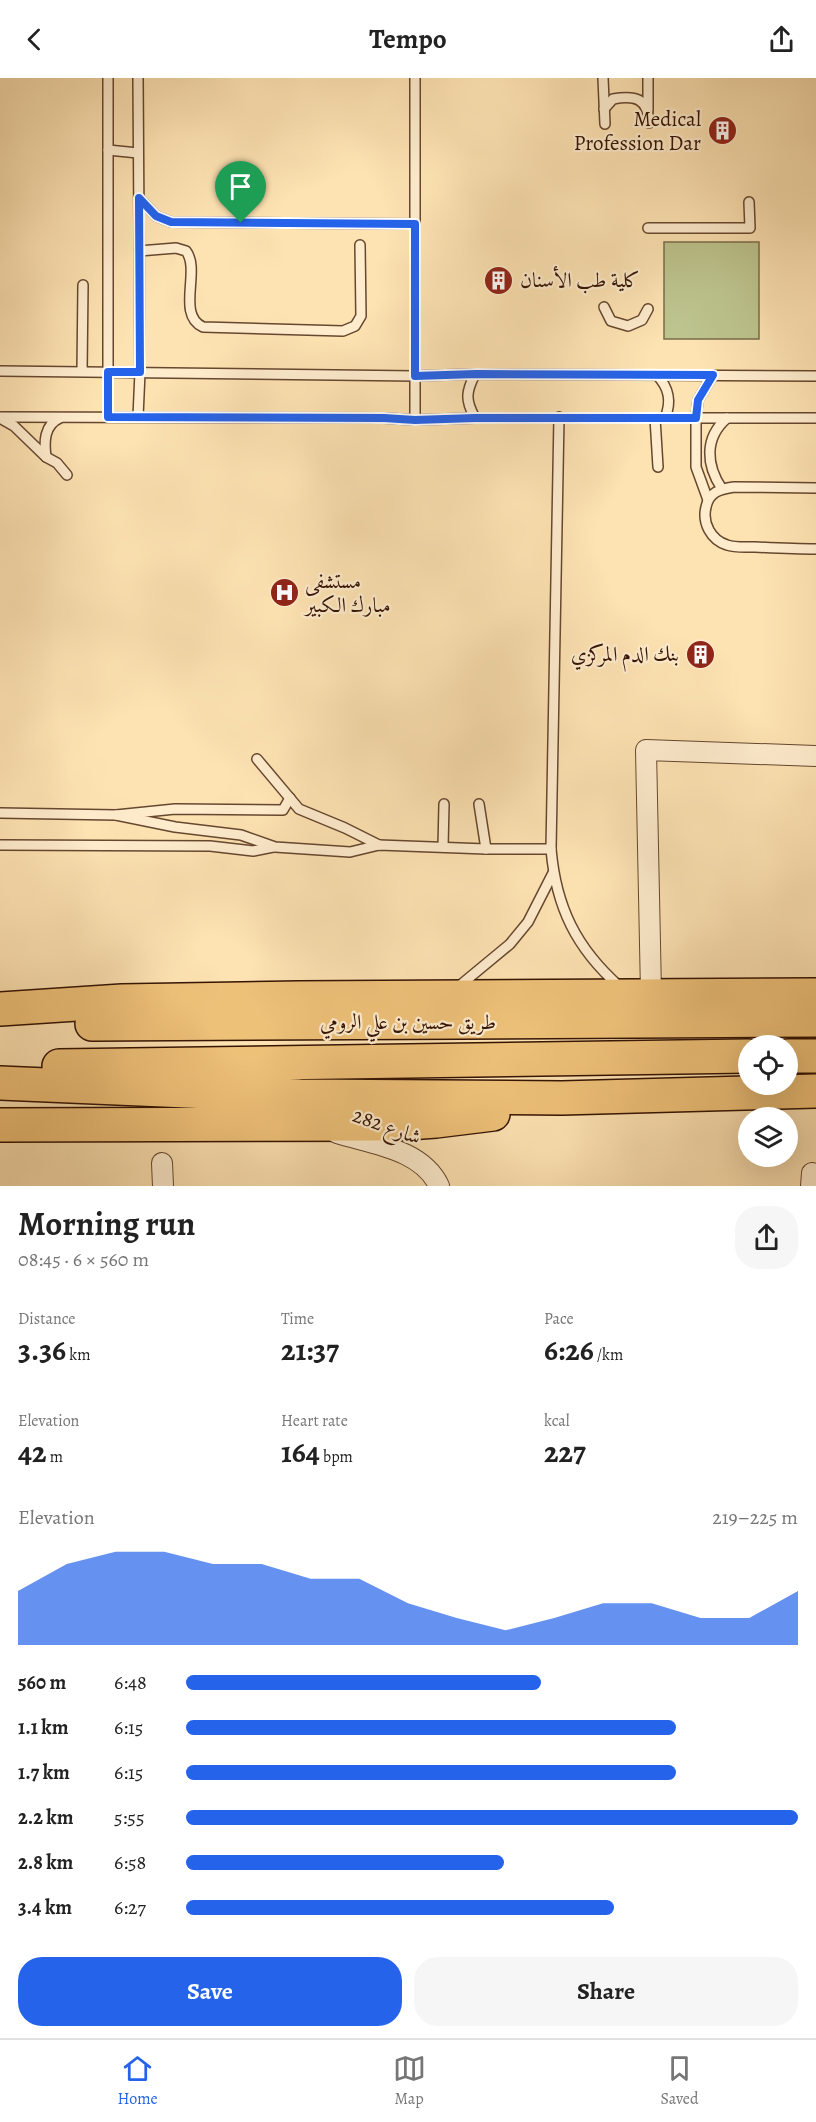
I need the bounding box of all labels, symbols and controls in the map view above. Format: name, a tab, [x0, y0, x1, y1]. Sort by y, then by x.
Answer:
text: Tempo	[369, 21, 447, 57]
icon: back	[18, 23, 51, 56]
icon: share	[765, 23, 798, 56]
place label: Medical Profession Dar	[574, 105, 701, 157]
building icon: Medical Profession Dar	[706, 115, 738, 147]
pin	[215, 161, 266, 223]
icon: arrive	[224, 170, 257, 203]
building icon: كلية طب الأسنان	[483, 264, 515, 296]
place label: كلية طب الأسنان	[520, 265, 640, 294]
place label: مستشفى مبارك الكبير	[303, 567, 391, 619]
hospital icon: مستشفى مبارك الكبير	[268, 577, 300, 609]
building icon: بنك الدم المركزي	[684, 638, 716, 670]
place label: بنك الدم المركزي	[571, 640, 679, 672]
street label: طريق حسين بن علي الرومي	[320, 1008, 496, 1042]
map controls	[738, 1035, 798, 1167]
button: locate	[738, 1035, 798, 1095]
street label: شارع 282	[348, 1101, 425, 1155]
button: layers	[738, 1107, 798, 1167]
text: Morning run	[18, 1201, 195, 1246]
button: share	[735, 1206, 798, 1269]
text: 08:45 · 6 × 560 m	[18, 1246, 149, 1273]
text: Distance	[18, 1308, 75, 1330]
text: Time	[281, 1308, 314, 1330]
text: Pace	[544, 1308, 574, 1330]
text: 3.36	[18, 1330, 66, 1370]
text: 21:37	[281, 1330, 339, 1370]
text: 6:26	[544, 1330, 594, 1370]
text: km	[66, 1344, 91, 1366]
text: /km	[594, 1344, 623, 1366]
text: Elevation	[18, 1410, 79, 1432]
text: Heart rate	[281, 1410, 348, 1432]
text: kcal	[544, 1410, 570, 1432]
text: 42	[18, 1432, 47, 1472]
text: 164	[281, 1432, 320, 1472]
text: 227	[544, 1432, 586, 1472]
text: m	[47, 1446, 63, 1468]
text: bpm	[320, 1446, 353, 1468]
text: Elevation	[18, 1504, 95, 1531]
text: 219–225 m	[712, 1504, 798, 1531]
text: 560 m	[18, 1669, 66, 1696]
text: 6:48	[114, 1669, 147, 1696]
text: 1.1 km	[18, 1714, 68, 1741]
text: 6:15	[114, 1714, 143, 1741]
text: 1.7 km	[18, 1759, 70, 1786]
text: 6:15	[114, 1759, 143, 1786]
text: 2.2 km	[18, 1804, 73, 1831]
text: 5:55	[114, 1804, 145, 1831]
text: 2.8 km	[18, 1849, 73, 1876]
text: 6:58	[114, 1849, 146, 1876]
text: 3.4 km	[18, 1894, 72, 1921]
text: 6:27	[114, 1894, 146, 1921]
button: Save	[18, 1957, 402, 2026]
button: Share	[414, 1957, 798, 2026]
tab: Home	[117, 2052, 158, 2110]
tab: Map	[393, 2052, 426, 2110]
tab: Saved	[661, 2052, 699, 2110]

